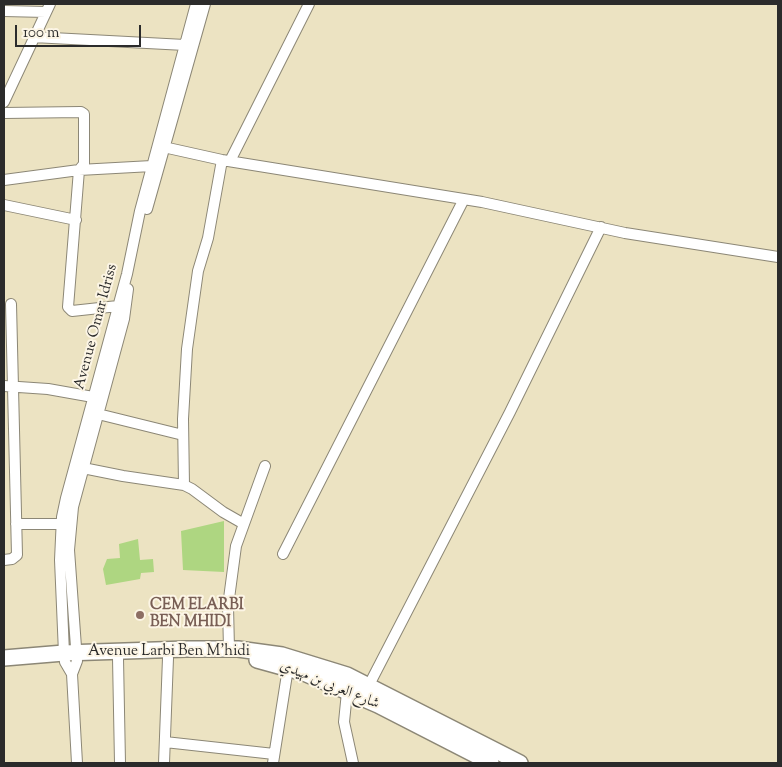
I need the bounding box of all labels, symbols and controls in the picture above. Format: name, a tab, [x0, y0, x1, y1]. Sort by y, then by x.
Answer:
scale bar	[18, 15, 144, 47]
text: 100 m	[23, 23, 59, 44]
street label: Avenue Omar Idriss	[72, 262, 122, 392]
place label: CEM ELARBI BEN MHIDI	[150, 597, 244, 632]
marker: CEM ELARBI BEN MHIDI	[134, 609, 146, 621]
street label: Avenue Larbi Ben M'hidi	[88, 643, 250, 661]
street label: شارع العربي بن مهيدي	[277, 658, 381, 714]

